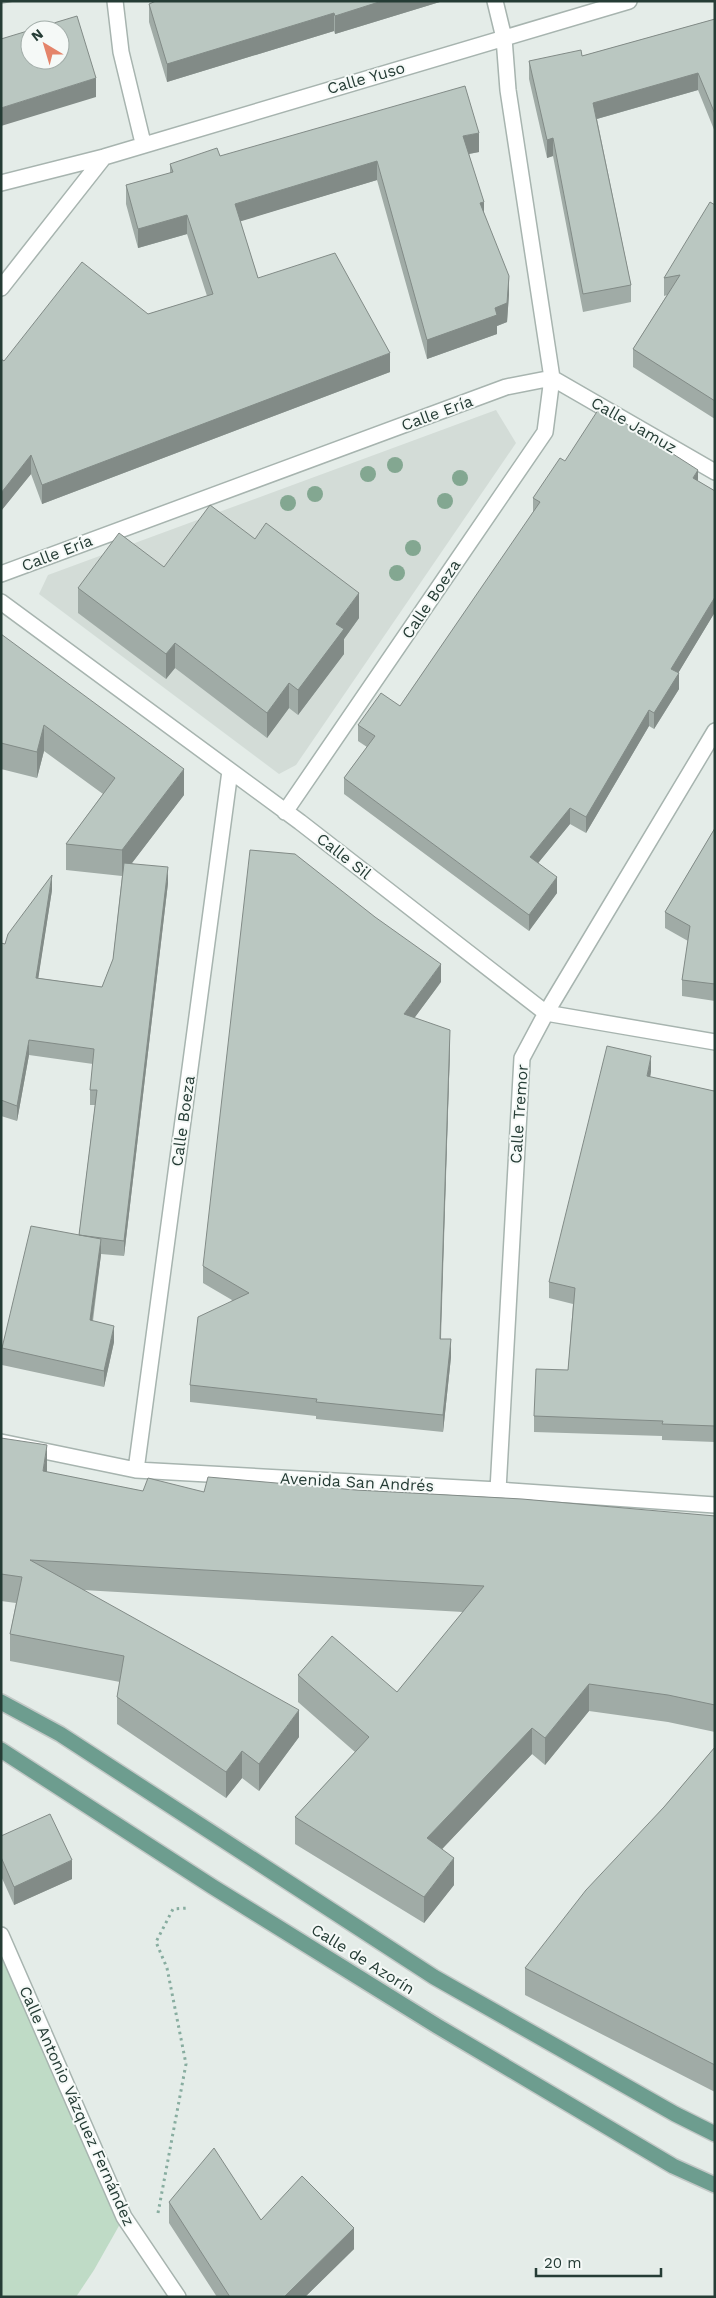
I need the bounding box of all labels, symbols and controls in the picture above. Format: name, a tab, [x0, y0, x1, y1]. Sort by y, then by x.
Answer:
north arrow	[20, 20, 70, 70]
text: N	[28, 25, 46, 44]
street label: Calle Yuso	[325, 58, 407, 98]
street label: Calle Ería	[399, 391, 475, 435]
street label: Calle Jamuz	[588, 393, 680, 457]
street label: Calle Ería	[19, 531, 95, 575]
street label: Calle Boeza	[398, 556, 464, 642]
street label: Calle Sil	[313, 829, 375, 883]
street label: Calle Tremor	[506, 1063, 532, 1164]
street label: Calle Boeza	[167, 1074, 199, 1168]
street label: Avenida San Andrés	[279, 1468, 435, 1496]
street label: Calle de Azorín	[308, 1920, 418, 1998]
street label: Calle Antonio Vázquez Fernández	[15, 1983, 139, 2229]
scale bar	[536, 2246, 661, 2278]
text: 20 m	[544, 2254, 582, 2272]

